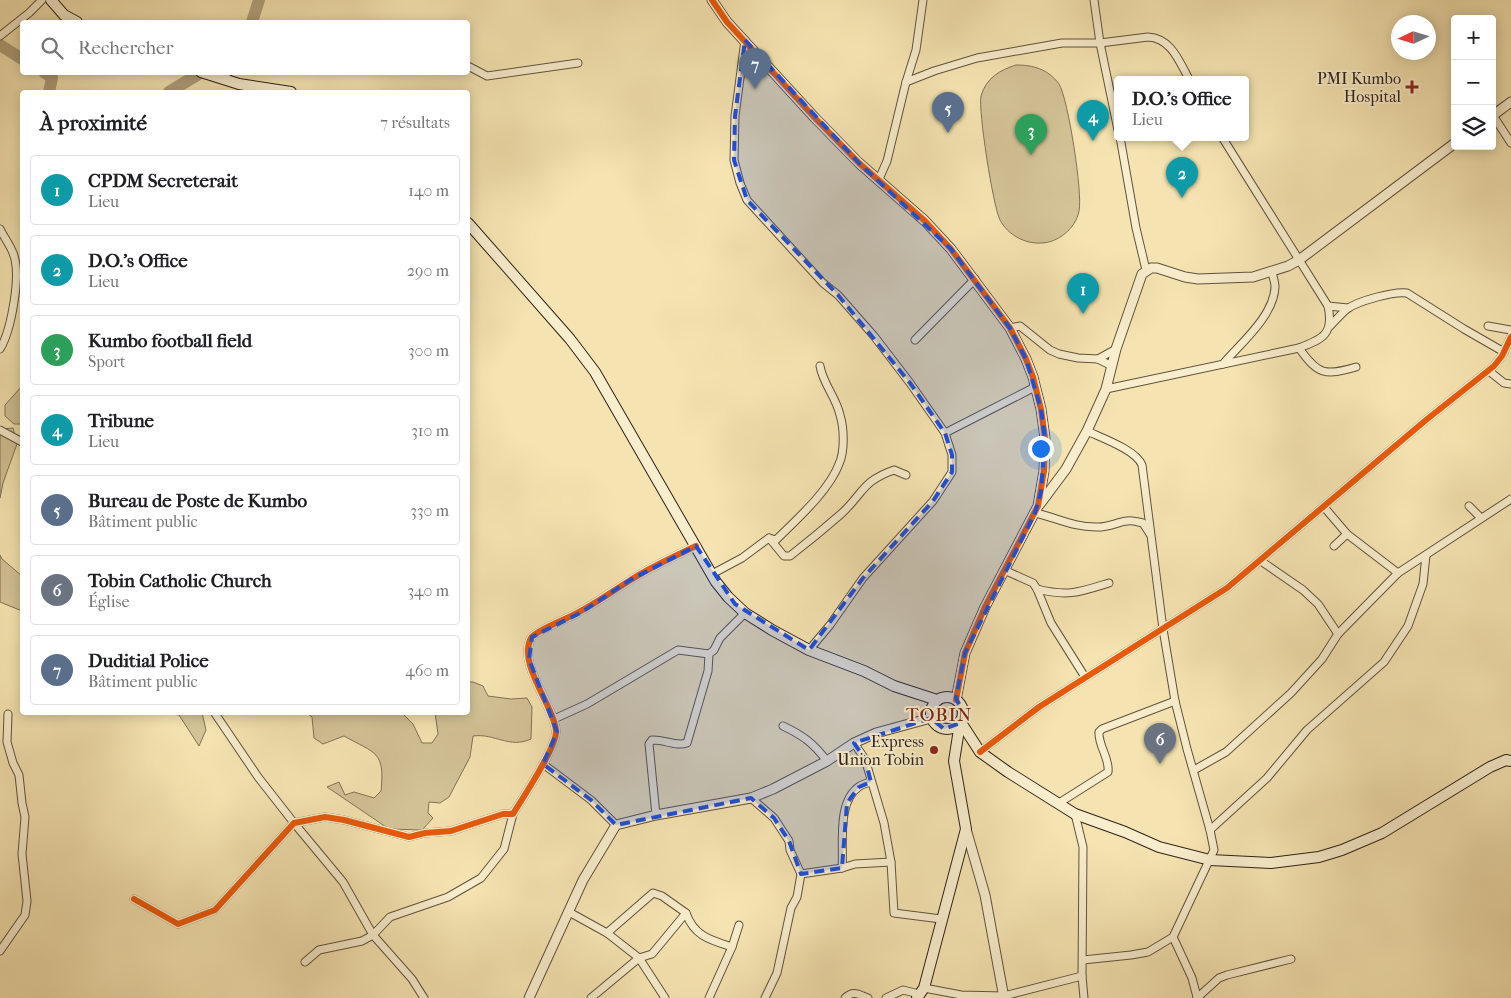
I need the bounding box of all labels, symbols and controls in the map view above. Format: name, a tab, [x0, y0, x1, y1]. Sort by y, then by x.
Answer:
north arrow	[1391, 15, 1436, 60]
map controls	[1451, 15, 1496, 150]
button: +	[1451, 15, 1496, 60]
search box	[20, 20, 470, 75]
icon: search	[38, 34, 66, 62]
text: Rechercher	[78, 37, 174, 59]
pin: 7	[739, 48, 771, 89]
button: −	[1451, 60, 1496, 105]
place label: PMI Kumbo Hospital	[1317, 69, 1402, 106]
popup	[1114, 76, 1249, 141]
marker: PMI Kumbo Hospital	[1405, 80, 1419, 94]
text: D.O.'s Office	[1132, 88, 1231, 110]
pin: 5	[932, 92, 964, 133]
pin: 4	[1077, 100, 1109, 141]
button: layers	[1451, 105, 1496, 150]
text: Lieu	[1132, 110, 1163, 129]
text: À proximité	[40, 111, 147, 135]
text: 7 résultats	[380, 113, 450, 132]
pin: 3	[1015, 114, 1047, 155]
pin: 2	[1166, 157, 1198, 198]
text: CPDM Secreterait	[88, 170, 238, 192]
text: 1	[54, 181, 60, 200]
text: 140 m	[408, 181, 449, 200]
text: Lieu	[88, 192, 119, 211]
text: D.O.'s Office	[88, 250, 188, 272]
text: 2	[53, 261, 61, 280]
text: 290 m	[407, 261, 449, 280]
text: Lieu	[88, 272, 119, 291]
pin: 1	[1067, 273, 1099, 314]
text: Kumbo football field	[88, 330, 252, 352]
text: 3	[54, 341, 60, 360]
text: 300 m	[408, 341, 449, 360]
text: Sport	[88, 352, 126, 371]
text: Tribune	[88, 410, 154, 432]
text: 4	[52, 421, 62, 440]
text: 310 m	[411, 421, 449, 440]
text: Lieu	[88, 432, 119, 451]
your location	[1028, 436, 1054, 462]
text: Bureau de Poste de Kumbo	[88, 490, 307, 512]
text: 5	[54, 501, 60, 520]
text: 330 m	[410, 501, 449, 520]
text: Bâtiment public	[88, 512, 198, 531]
text: Tobin Catholic Church	[88, 570, 272, 592]
text: 6	[53, 581, 61, 600]
text: 340 m	[407, 581, 449, 600]
text: Église	[88, 592, 129, 611]
text: Duditial Police	[88, 650, 209, 672]
text: 7	[53, 661, 61, 680]
text: 460 m	[405, 661, 449, 680]
text: Bâtiment public	[88, 672, 198, 691]
district label: TOBIN	[906, 704, 972, 726]
pin: 6	[1144, 723, 1176, 764]
place label: Express Union Tobin	[837, 732, 925, 769]
marker: Express Union Tobin	[928, 744, 940, 756]

